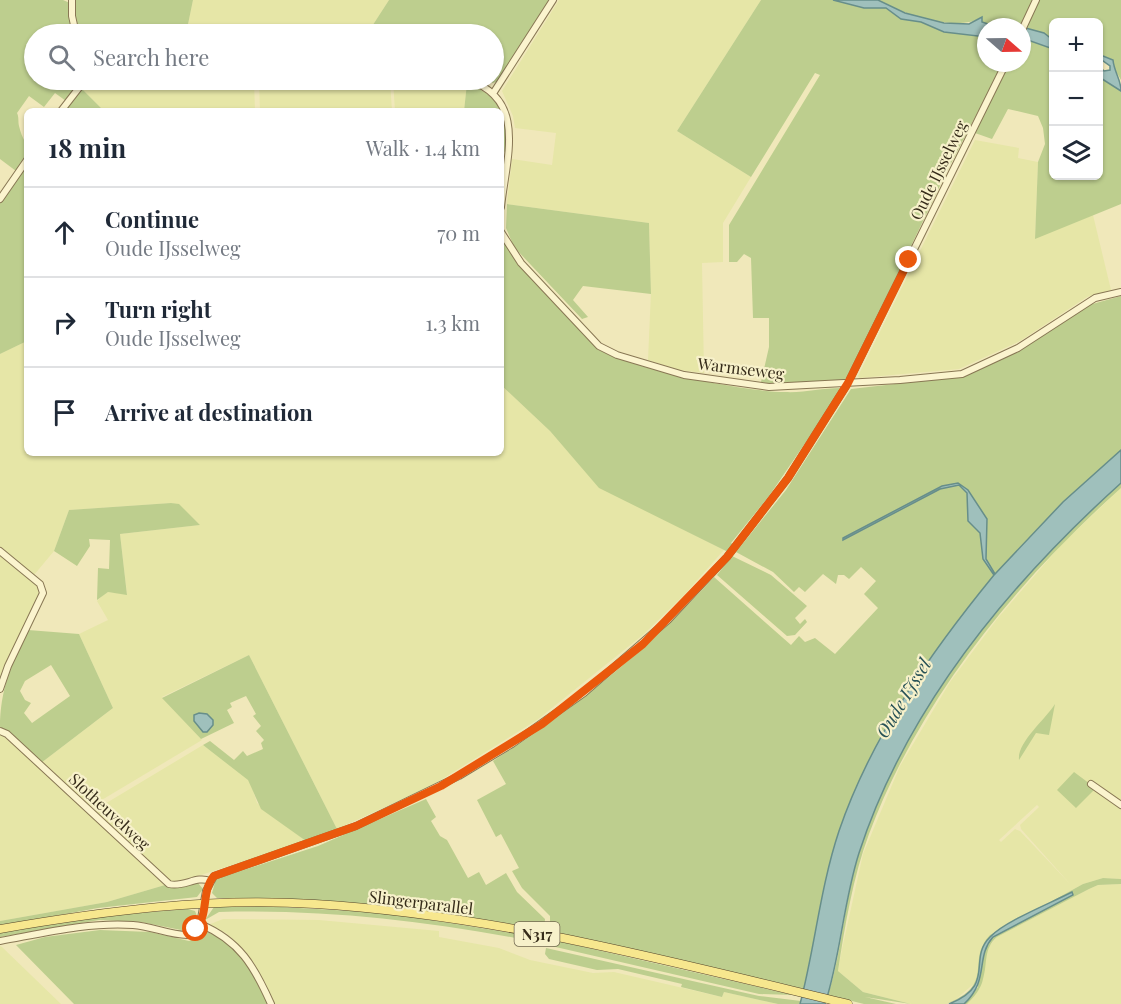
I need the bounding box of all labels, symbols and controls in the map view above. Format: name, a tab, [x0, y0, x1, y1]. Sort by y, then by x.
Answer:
north arrow	[977, 18, 1031, 72]
map controls	[1049, 18, 1103, 180]
button: +	[1049, 18, 1103, 72]
search box	[24, 24, 504, 90]
icon: search	[45, 41, 78, 74]
text: Search here	[93, 42, 209, 72]
button: −	[1049, 72, 1103, 126]
street label: Oude IJsselweg	[905, 116, 971, 223]
button: layers	[1049, 126, 1103, 180]
text: 18 min	[48, 130, 126, 165]
text: Walk · 1.4 km	[366, 134, 480, 161]
text: Continue	[105, 204, 199, 234]
icon: ahead	[48, 216, 81, 249]
text: 70 m	[437, 219, 480, 246]
text: Oude IJsselweg	[105, 234, 241, 261]
route end	[895, 246, 921, 272]
text: Turn right	[105, 294, 211, 324]
icon: right	[48, 306, 81, 339]
text: 1.3 km	[425, 309, 480, 336]
text: Oude IJsselweg	[105, 324, 241, 351]
street label: Warmseweg	[696, 352, 786, 384]
icon: arrive	[48, 396, 81, 429]
text: Arrive at destination	[105, 397, 313, 427]
water label: Oude IJssel	[870, 653, 937, 742]
street label: Slotheuvelweg	[65, 768, 155, 854]
street label: Slingerparallel	[368, 885, 475, 919]
route start	[182, 915, 208, 941]
road number: N317	[514, 922, 560, 946]

